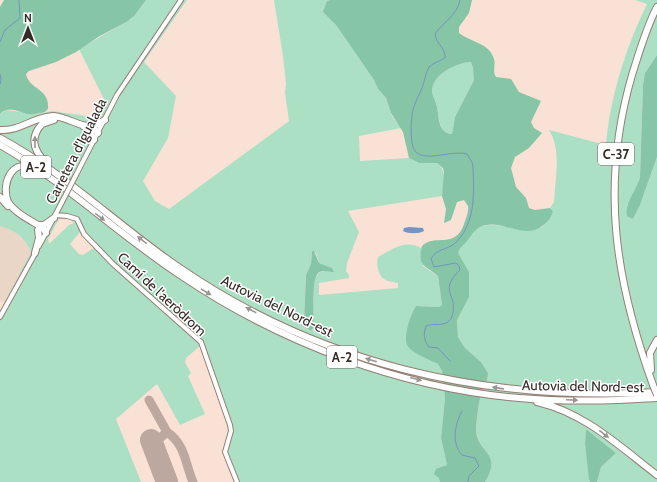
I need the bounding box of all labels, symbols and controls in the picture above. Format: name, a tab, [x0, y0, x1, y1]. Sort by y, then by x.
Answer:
north arrow	[8, 8, 48, 48]
text: N	[24, 11, 32, 25]
street label: Carretera d'Igualada	[42, 95, 111, 207]
one-way arrow	[32, 135, 38, 148]
road number: C-37	[598, 143, 634, 165]
road number: A-2	[21, 156, 51, 178]
one-way arrow	[95, 213, 106, 221]
one-way arrow	[136, 236, 147, 244]
street label: Camí de l'aeròdrom	[114, 248, 210, 340]
street label: Autovia del Nord-est	[218, 271, 336, 341]
one-way arrow	[201, 288, 211, 296]
one-way arrow	[245, 307, 257, 313]
road number: A-2	[327, 346, 357, 368]
one-way arrow	[365, 357, 377, 363]
one-way arrow	[410, 376, 422, 382]
street label: Autovia del Nord-est	[522, 376, 644, 396]
one-way arrow	[492, 385, 504, 391]
one-way arrow	[566, 397, 578, 404]
one-way arrow	[598, 430, 609, 439]

